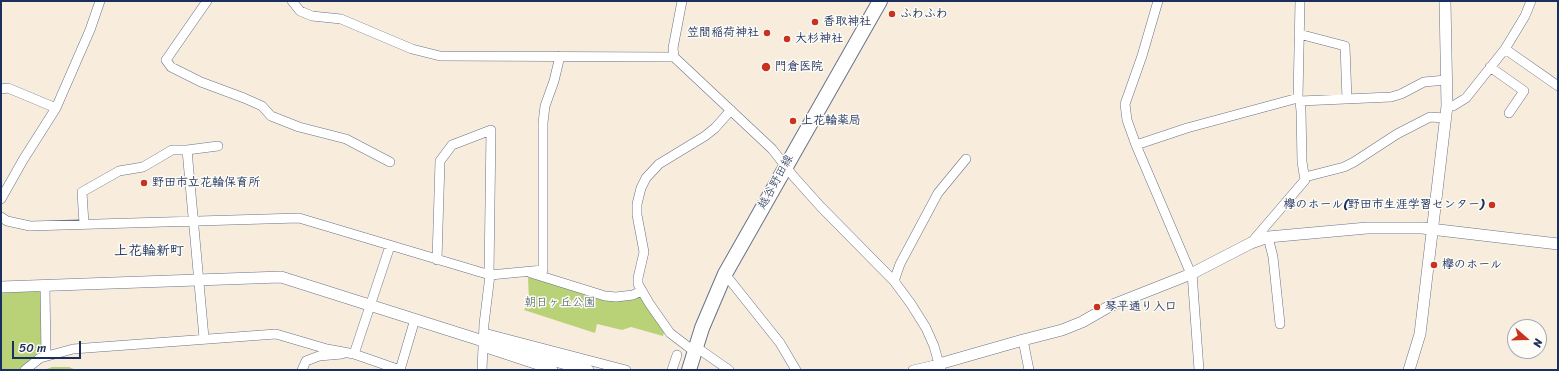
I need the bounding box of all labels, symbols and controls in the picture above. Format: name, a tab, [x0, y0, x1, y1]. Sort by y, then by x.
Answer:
place label: ふわふわ	[900, 7, 948, 21]
marker: ふわふわ	[887, 9, 897, 19]
place label: 香取神社	[823, 15, 871, 29]
marker: 香取神社	[810, 17, 820, 27]
place label: 笠間稲荷神社	[687, 26, 759, 40]
marker: 笠間稲荷神社	[762, 28, 772, 38]
place label: 大杉神社	[795, 32, 843, 46]
marker: 大杉神社	[782, 34, 792, 44]
place label: 門倉医院	[775, 60, 823, 74]
marker: 門倉医院	[760, 61, 772, 73]
place label: 上花輪薬局	[801, 114, 861, 128]
marker: 上花輪薬局	[788, 116, 798, 126]
street label: 越谷野田線	[755, 152, 797, 212]
place label: 野田市立花輪保育所	[152, 176, 260, 190]
marker: 野田市立花輪保育所	[139, 178, 149, 188]
place label: 欅のホール(野田市生涯学習センター)	[1284, 198, 1484, 212]
marker: 欅のホール(野田市生涯学習センター)	[1487, 200, 1497, 210]
district label: 上花輪新町	[114, 243, 184, 259]
place label: 欅のホール	[1442, 258, 1502, 272]
marker: 欅のホール	[1429, 260, 1439, 270]
park label: 朝日ヶ丘公園	[524, 296, 596, 310]
place label: 琴平通り入口	[1105, 300, 1177, 314]
marker: 琴平通り入口	[1092, 302, 1102, 312]
north arrow	[1507, 319, 1547, 359]
scale bar	[14, 333, 83, 359]
text: N	[1528, 336, 1548, 350]
text: 50 m	[19, 337, 46, 359]

